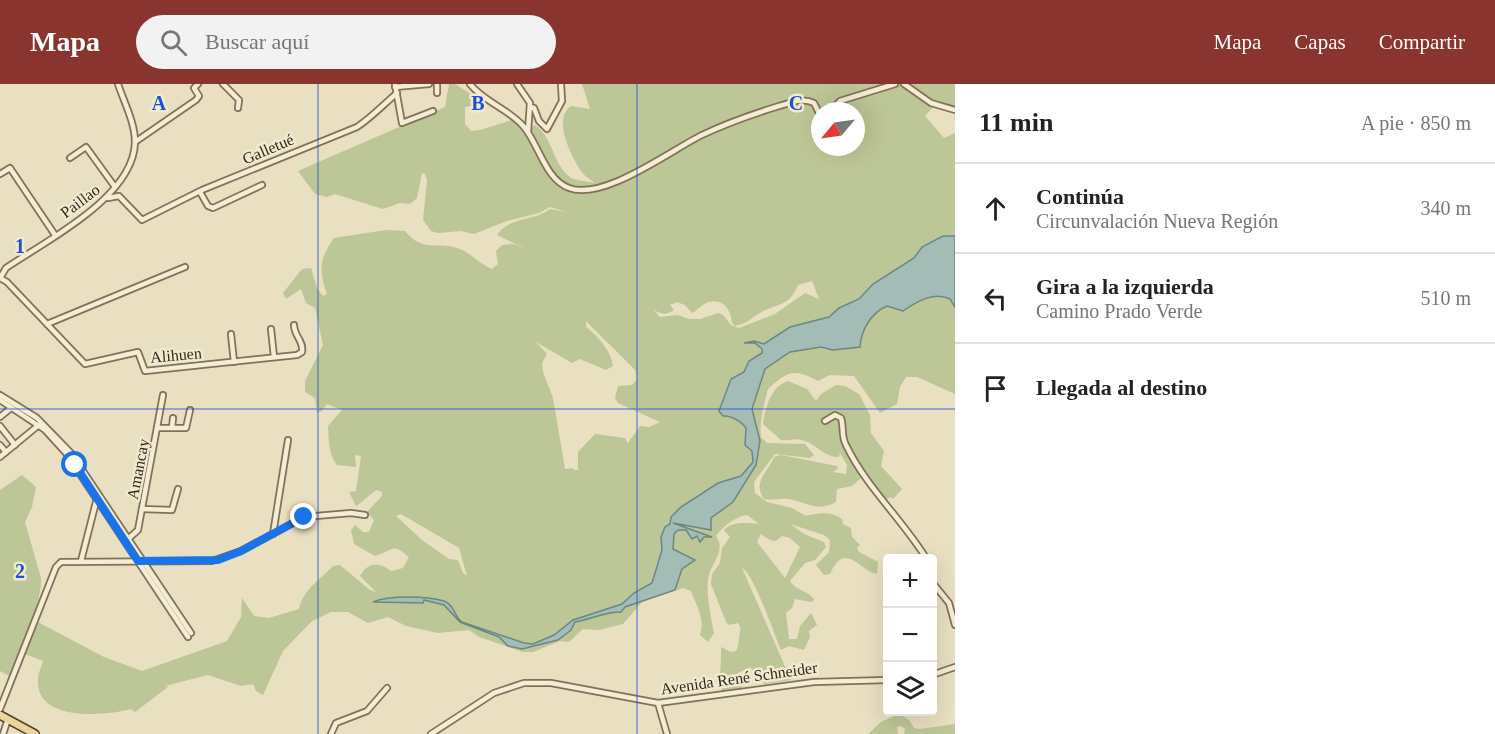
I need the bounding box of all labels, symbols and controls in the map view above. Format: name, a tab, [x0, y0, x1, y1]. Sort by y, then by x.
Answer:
search box	[136, 15, 556, 69]
text: Mapa	[30, 26, 100, 57]
icon: search	[157, 26, 190, 59]
text: Buscar aquí	[205, 29, 309, 54]
text: Mapa	[1214, 30, 1261, 54]
text: Capas	[1294, 30, 1346, 54]
text: Compartir	[1379, 30, 1465, 54]
text: A	[152, 92, 167, 114]
text: B	[471, 92, 485, 114]
text: C	[789, 92, 803, 114]
north arrow	[811, 102, 865, 156]
text: 11 min	[979, 108, 1053, 137]
text: A pie · 850 m	[1361, 112, 1471, 134]
street label: Galletué	[240, 131, 296, 167]
street label: Paillao	[57, 181, 103, 221]
text: Continúa	[1036, 184, 1124, 209]
icon: ahead	[979, 192, 1012, 225]
text: 340 m	[1420, 197, 1471, 219]
text: Circunvalación Nueva Región	[1036, 210, 1278, 232]
text: 1	[15, 235, 25, 257]
text: Gira a la izquierda	[1036, 274, 1214, 299]
icon: left	[979, 282, 1012, 315]
text: 510 m	[1420, 287, 1471, 309]
text: Camino Prado Verde	[1036, 300, 1202, 322]
street label: Alihuen	[150, 344, 202, 366]
icon: arrive	[979, 372, 1012, 405]
text: Llegada al destino	[1036, 375, 1207, 400]
street label: Amancay	[124, 437, 153, 501]
route start	[61, 451, 87, 477]
route end	[290, 503, 316, 529]
map controls	[883, 554, 937, 716]
button: +	[883, 554, 937, 608]
text: 2	[15, 560, 25, 582]
button: −	[883, 608, 937, 662]
street label: Avenida René Schneider	[660, 659, 819, 697]
button: layers	[883, 662, 937, 716]

